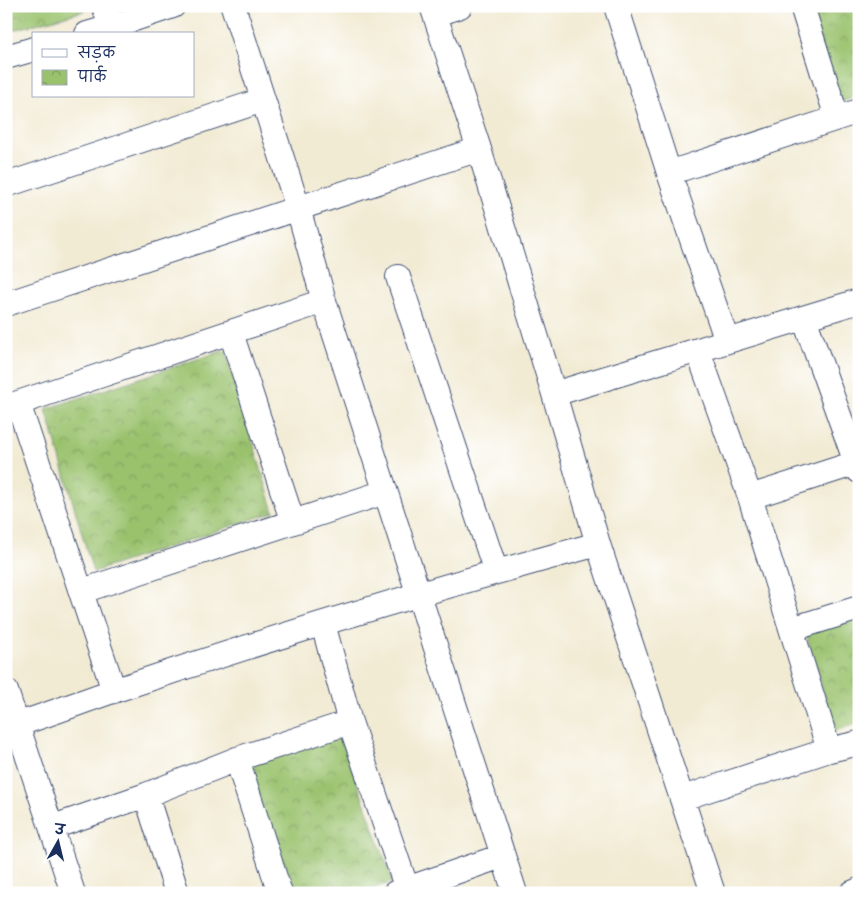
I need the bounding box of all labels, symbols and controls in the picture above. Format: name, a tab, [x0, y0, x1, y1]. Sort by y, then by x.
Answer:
legend	[32, 32, 195, 98]
text: सड़क	[77, 44, 116, 64]
text: पार्क	[77, 65, 108, 88]
north arrow	[32, 816, 82, 866]
text: उ	[52, 820, 67, 840]

